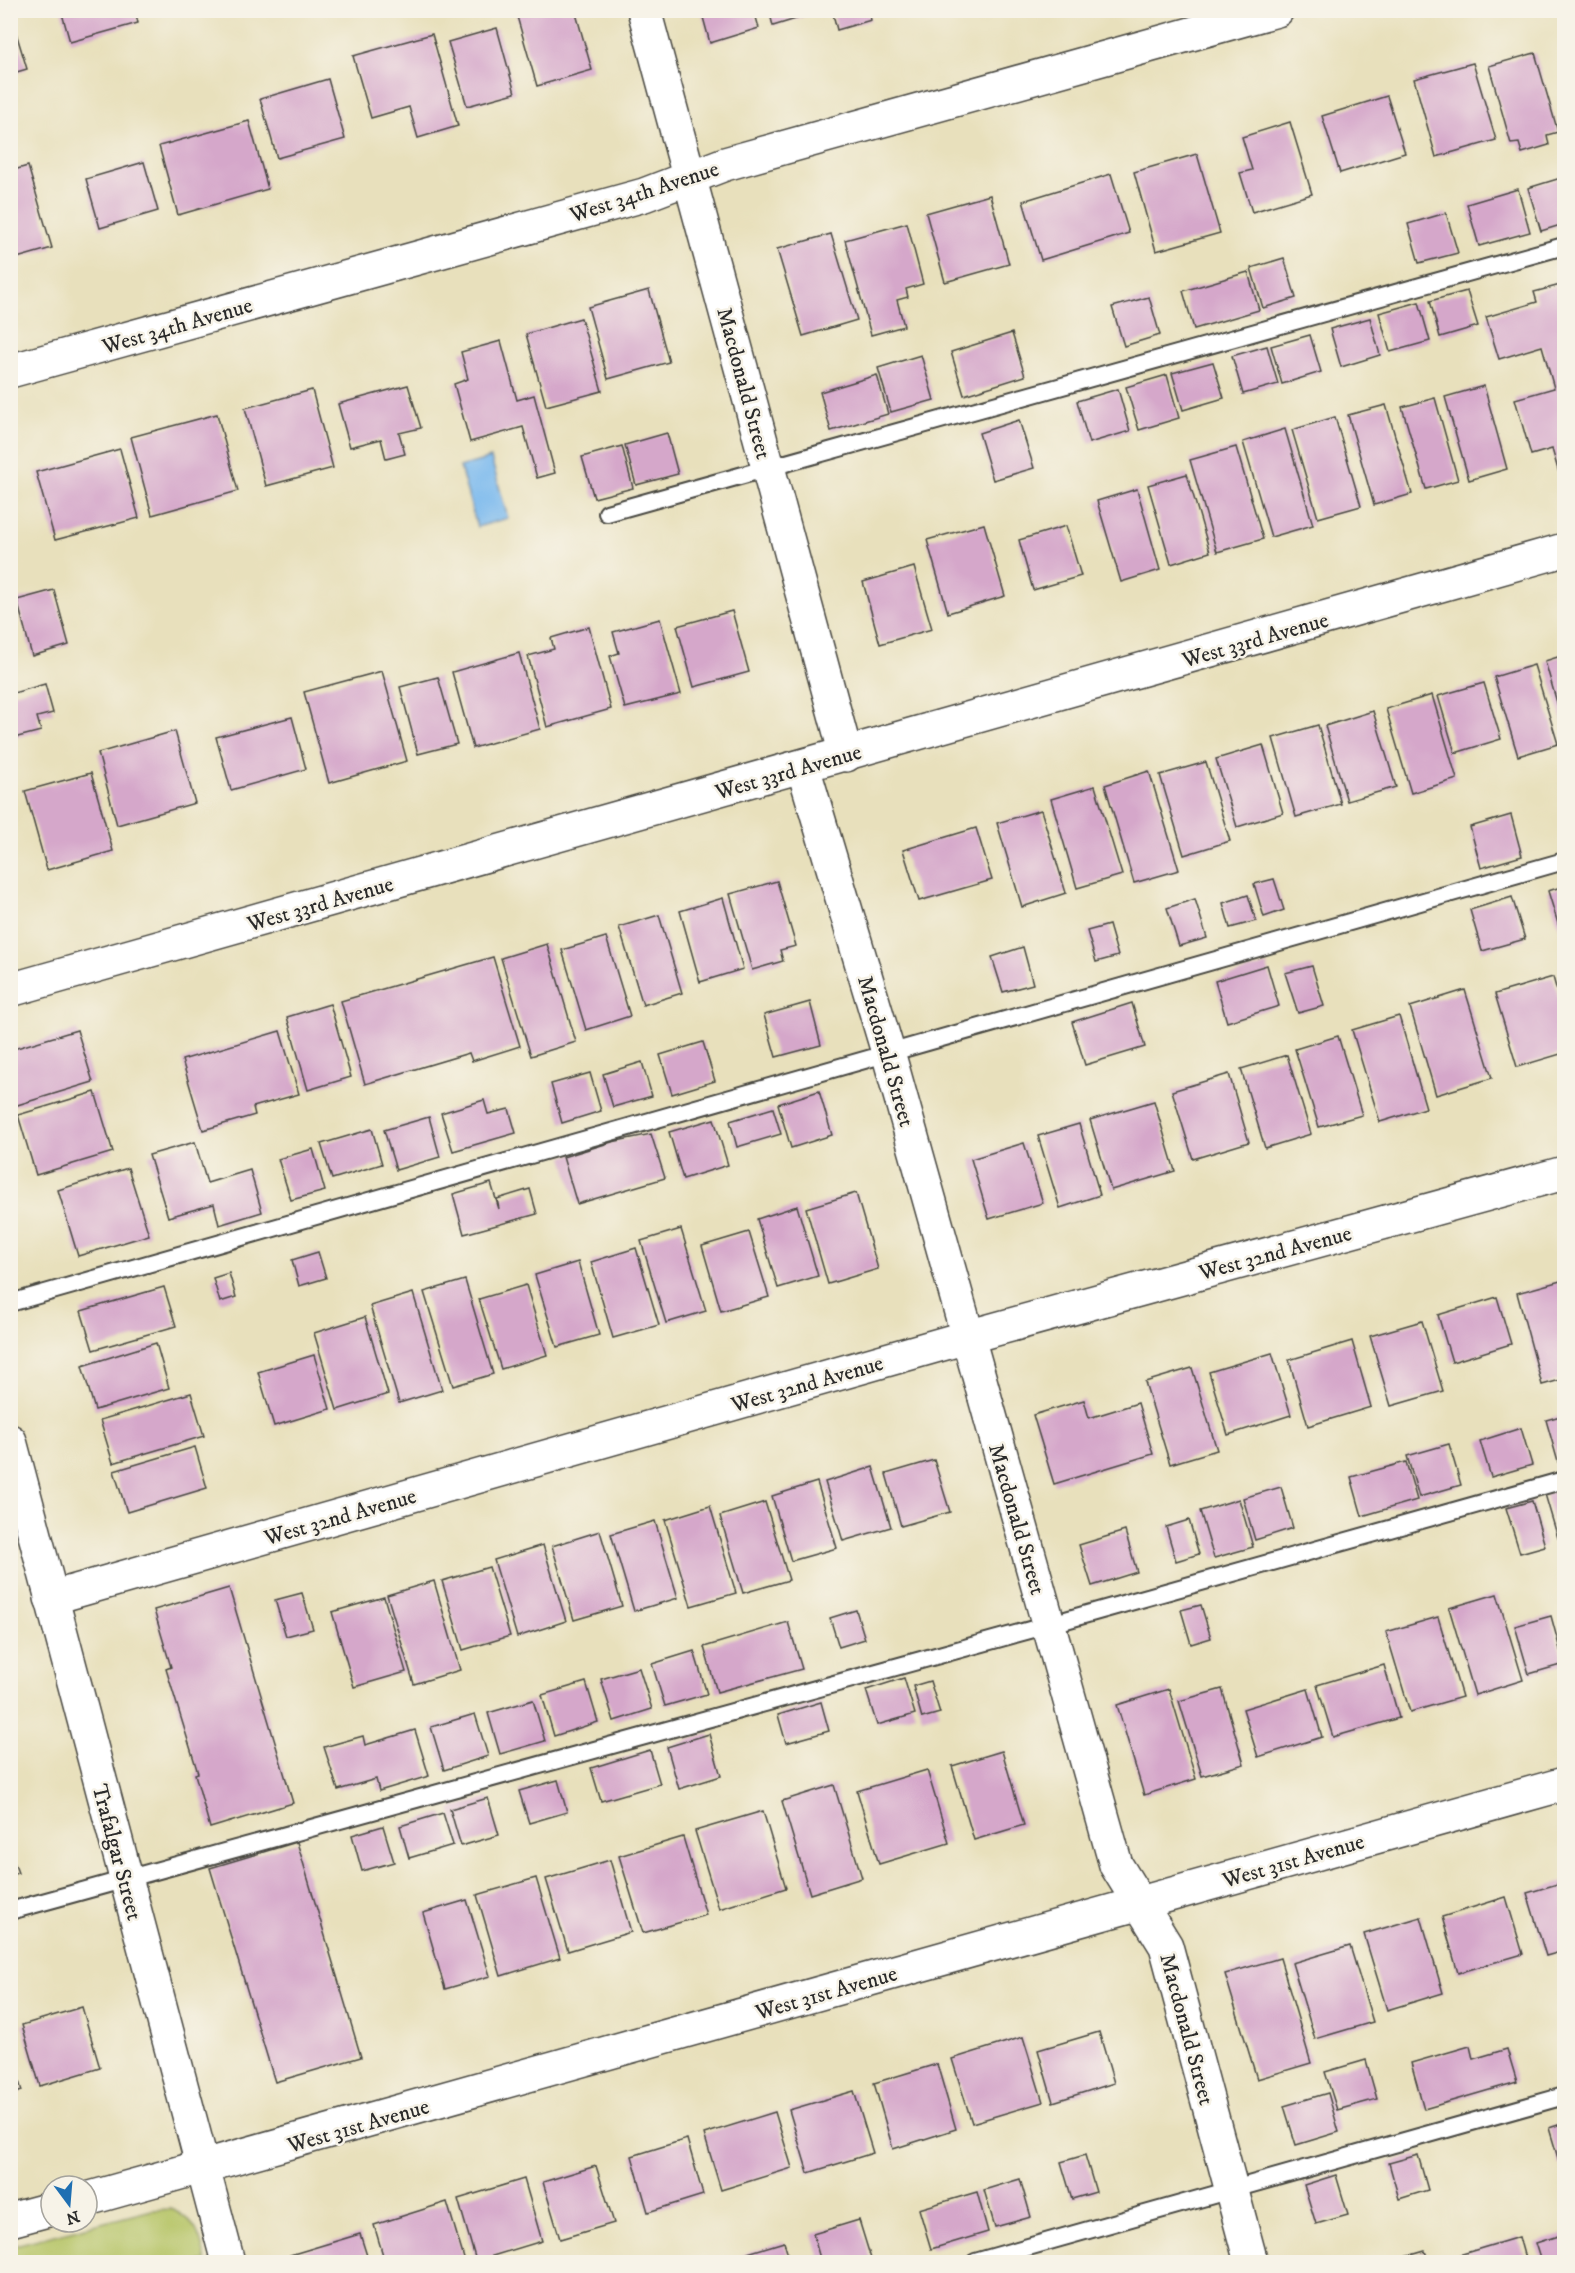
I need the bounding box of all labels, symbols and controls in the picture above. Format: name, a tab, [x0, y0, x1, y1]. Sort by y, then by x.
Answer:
street label: West 34th Avenue	[566, 156, 722, 230]
street label: West 34th Avenue	[98, 292, 256, 361]
street label: Macdonald Street	[710, 305, 777, 462]
street label: West 33rd Avenue	[1178, 607, 1332, 675]
street label: West 33rd Avenue	[711, 739, 865, 807]
street label: West 33rd Avenue	[243, 871, 397, 939]
street label: Macdonald Street	[851, 973, 920, 1130]
street label: West 32nd Avenue	[1195, 1220, 1355, 1287]
street label: West 32nd Avenue	[727, 1350, 887, 1419]
street label: Macdonald Street	[982, 1441, 1051, 1598]
street label: West 32nd Avenue	[260, 1483, 420, 1552]
street label: Trafalgar Street	[85, 1781, 148, 1923]
street label: West 31st Avenue	[1218, 1828, 1367, 1895]
street label: Macdonald Street	[1153, 1951, 1220, 2108]
street label: West 31st Avenue	[751, 1960, 900, 2027]
street label: West 31st Avenue	[283, 2093, 432, 2160]
north arrow	[39, 2174, 99, 2234]
text: N	[64, 2206, 82, 2229]

